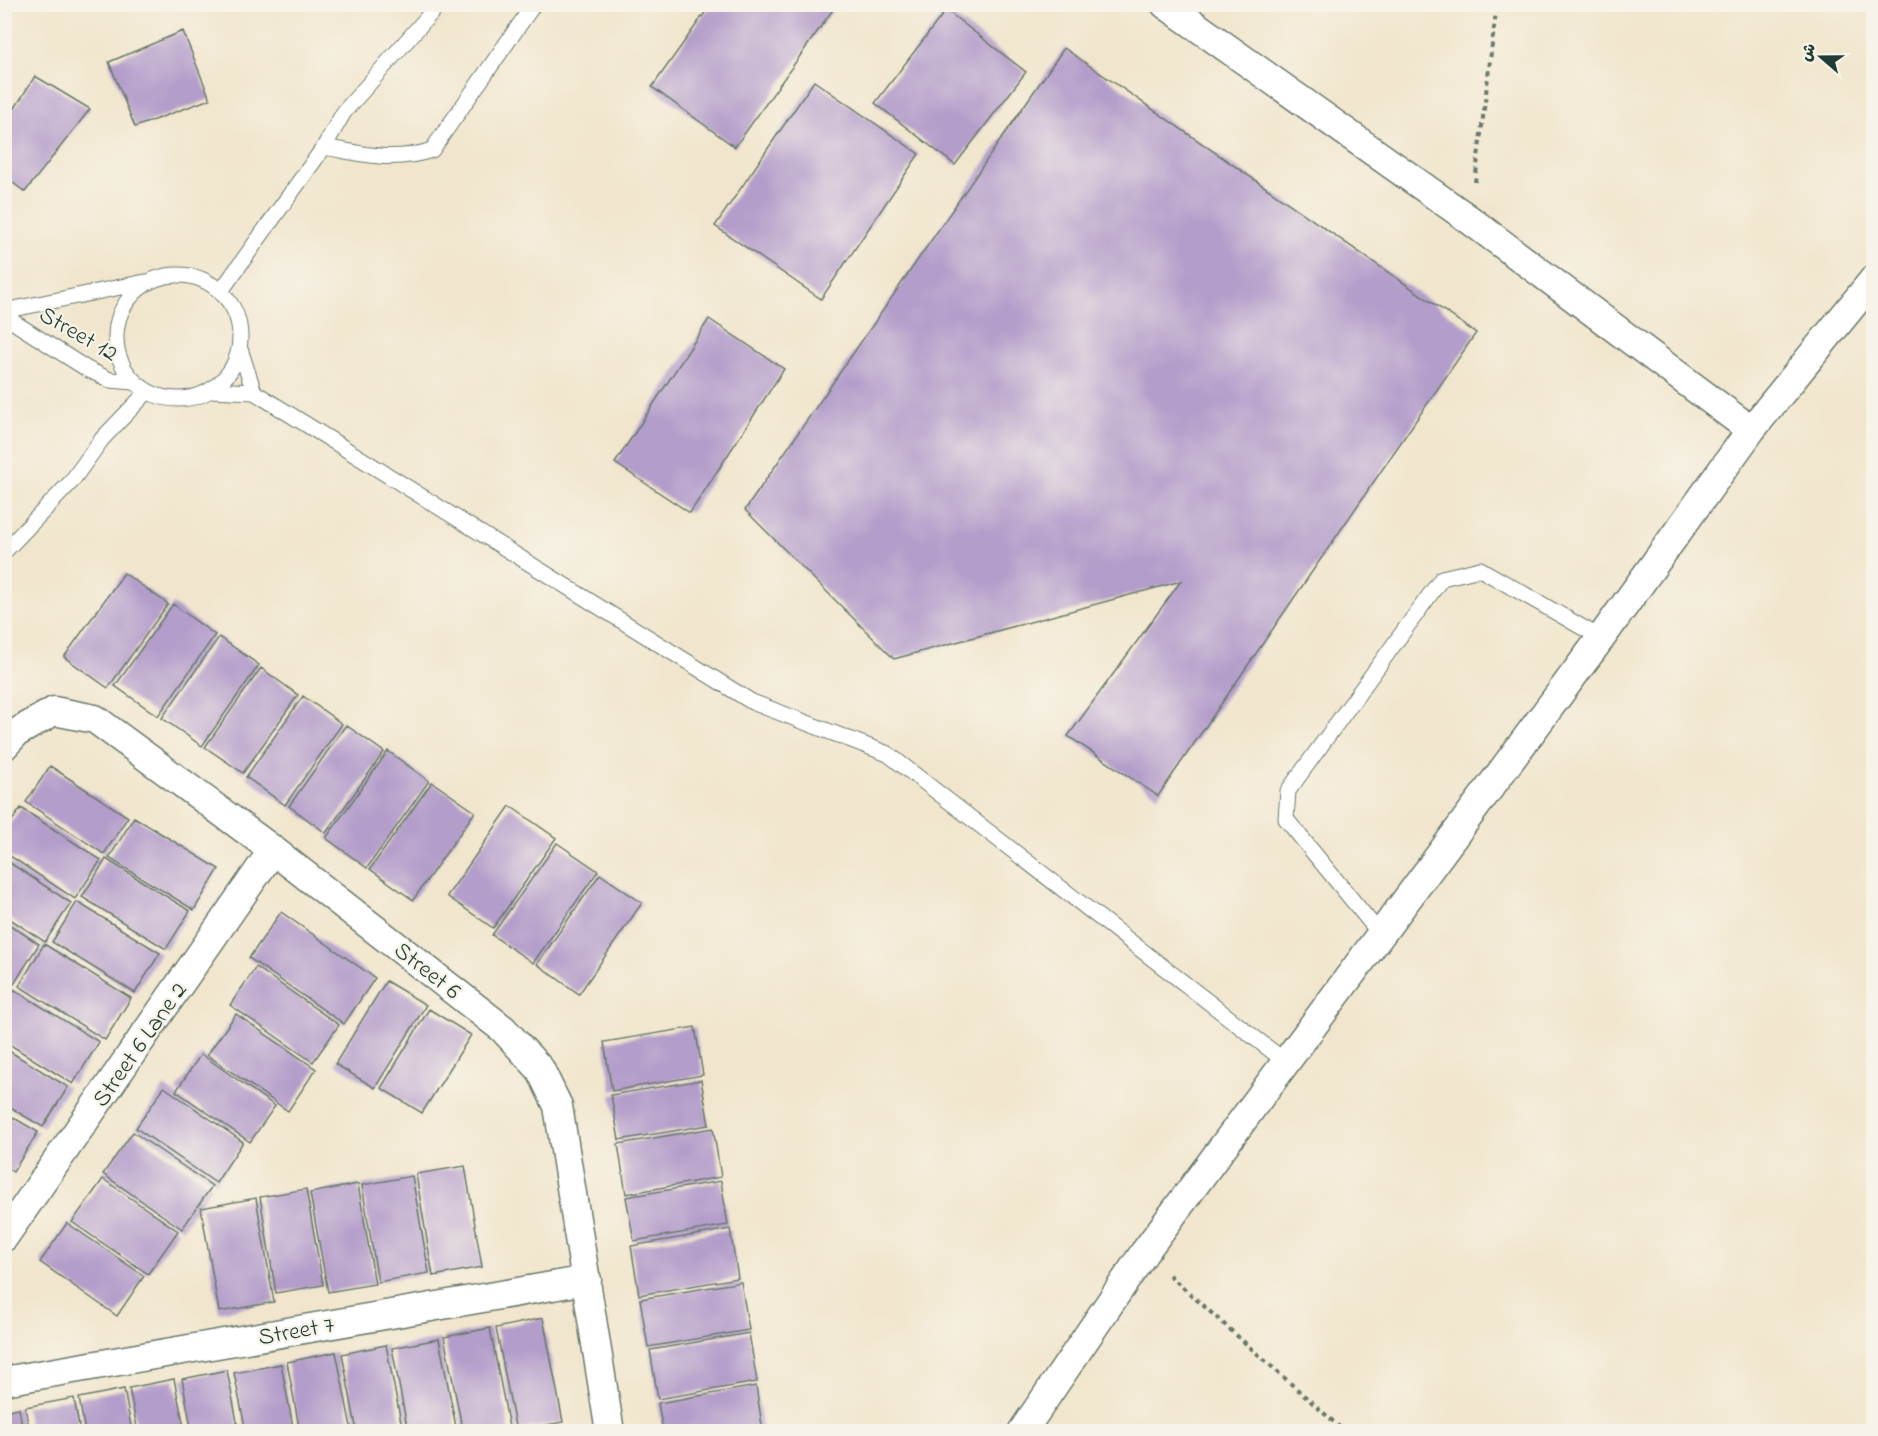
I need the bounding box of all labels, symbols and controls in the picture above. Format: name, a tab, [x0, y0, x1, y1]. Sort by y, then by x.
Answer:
north arrow	[1791, 27, 1851, 87]
text: ش	[1794, 40, 1823, 65]
street label: Street 12	[32, 298, 124, 372]
street label: Street 6	[385, 934, 468, 1010]
street label: Street 6 Lane 2	[85, 976, 197, 1115]
street label: Street 7	[256, 1309, 337, 1356]

